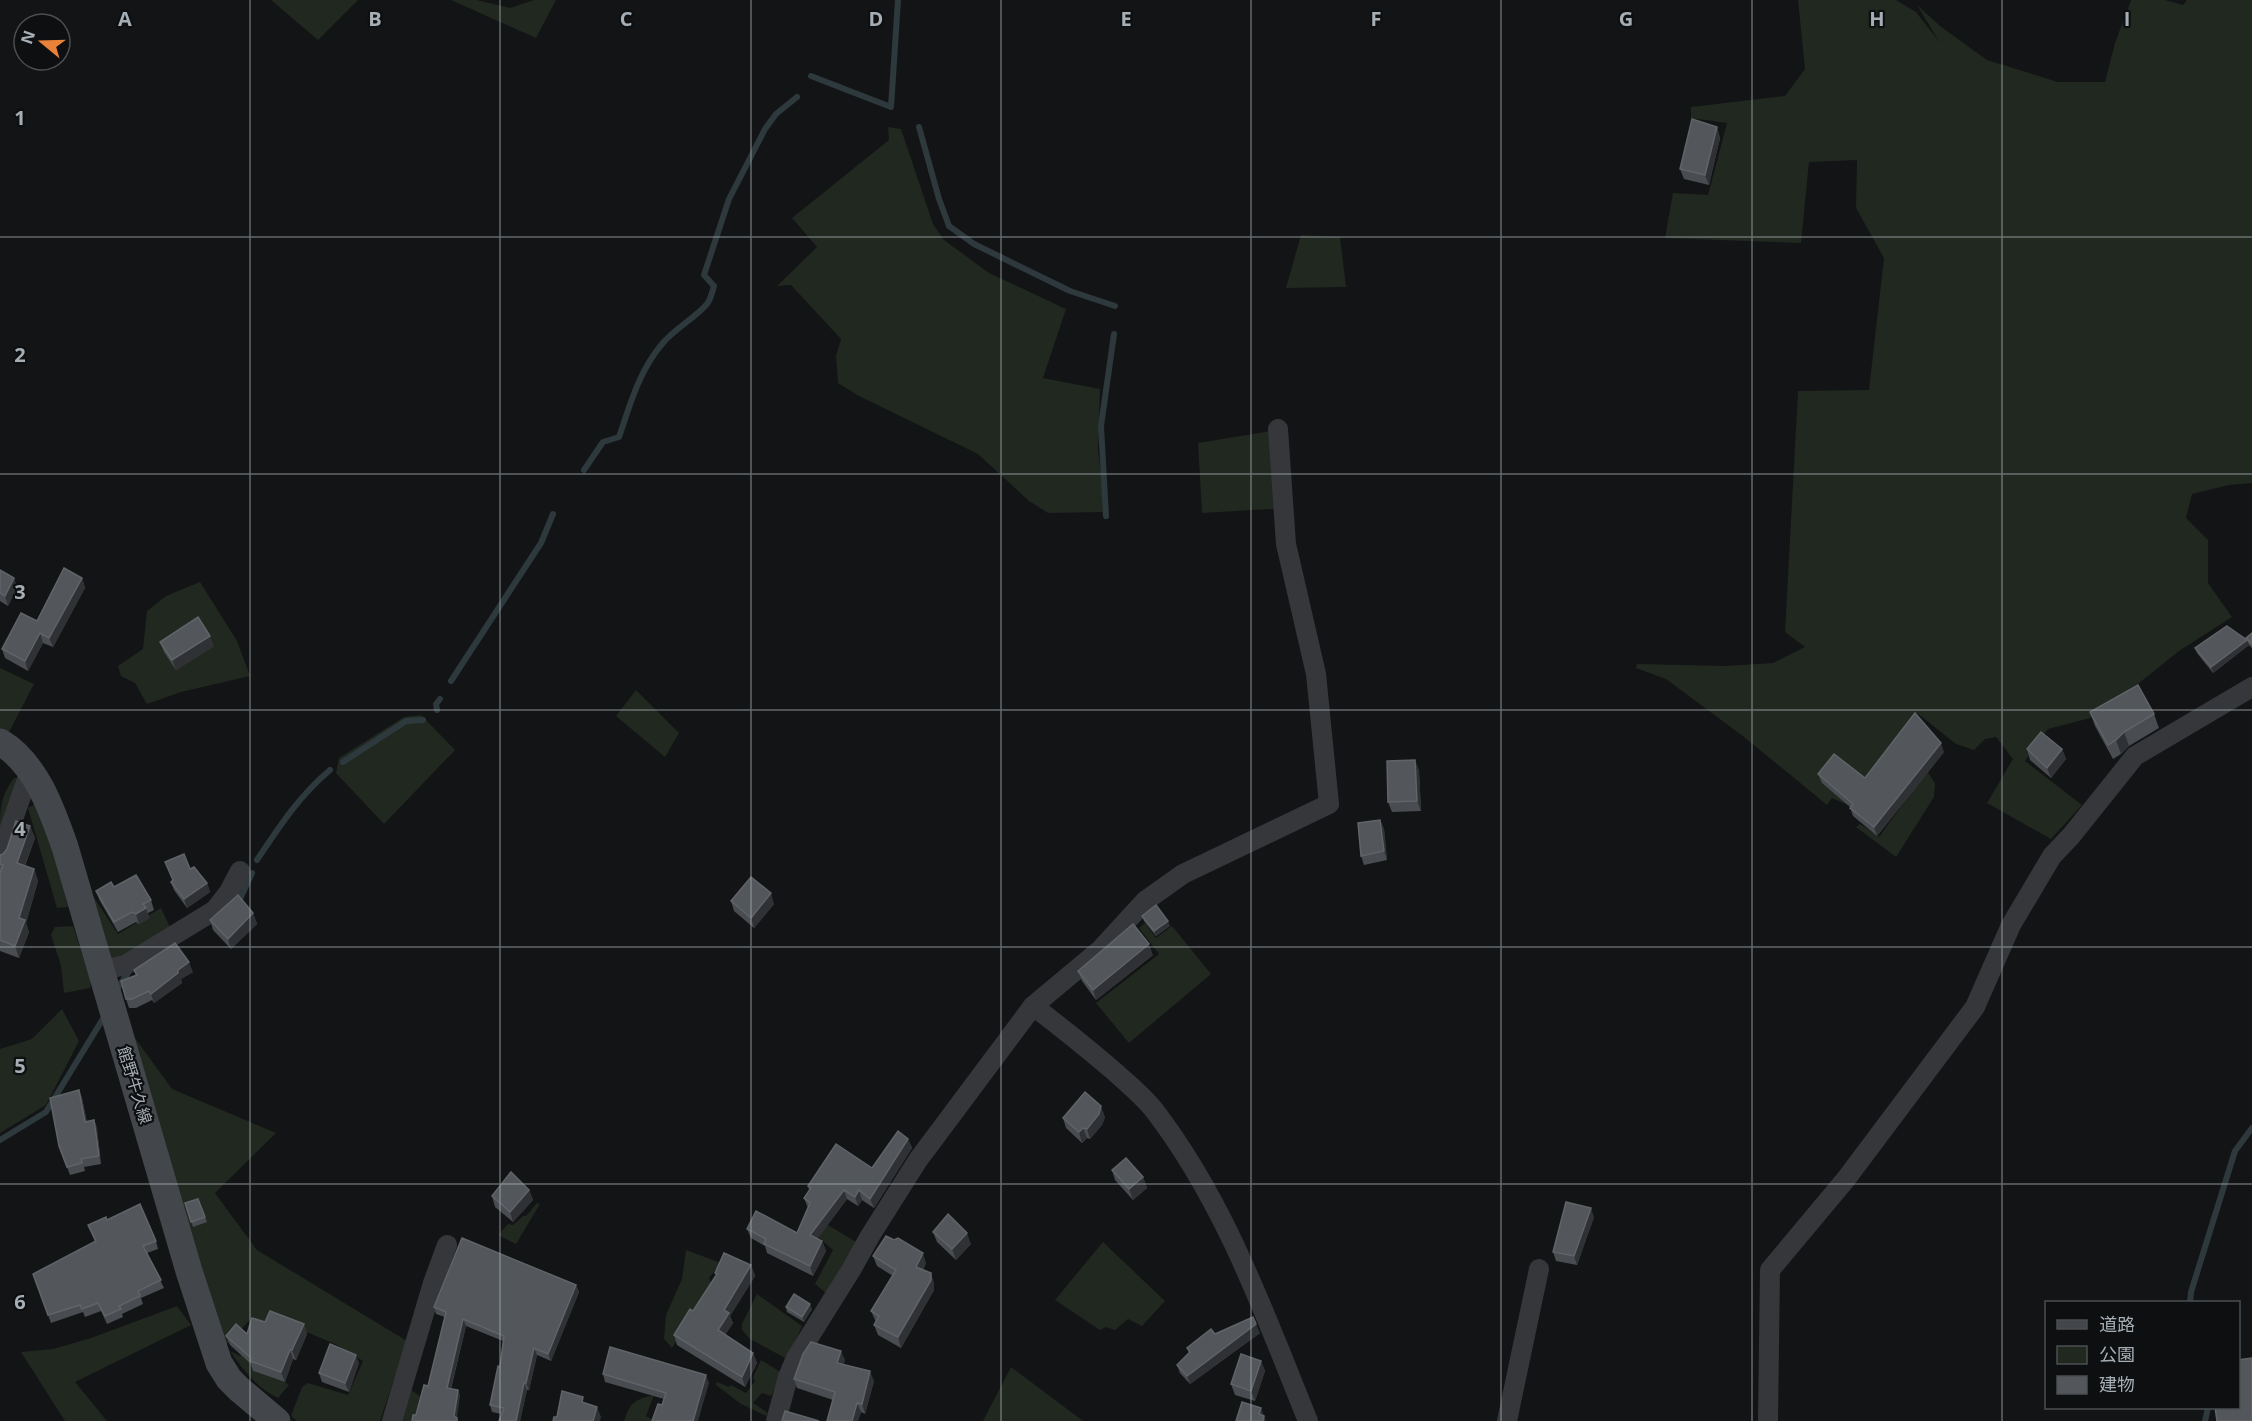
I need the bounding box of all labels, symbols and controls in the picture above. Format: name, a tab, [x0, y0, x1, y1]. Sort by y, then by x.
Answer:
text: A	[118, 5, 132, 32]
text: B	[368, 5, 382, 32]
text: C	[620, 5, 633, 32]
text: D	[869, 5, 883, 32]
text: E	[1120, 5, 1132, 32]
text: F	[1371, 5, 1381, 32]
text: G	[1619, 5, 1633, 32]
text: H	[1869, 5, 1885, 32]
text: I	[2124, 5, 2130, 32]
north arrow	[12, 12, 72, 72]
text: N	[15, 27, 40, 47]
text: 1	[14, 104, 26, 131]
text: 2	[14, 341, 26, 368]
text: 3	[14, 578, 26, 605]
text: 4	[14, 815, 26, 842]
street label: 館野牛久線	[113, 1044, 157, 1126]
text: 5	[14, 1052, 26, 1079]
text: 6	[14, 1288, 26, 1315]
legend	[2045, 1301, 2240, 1409]
text: 道路	[2099, 1312, 2135, 1336]
text: 公園	[2099, 1342, 2135, 1366]
text: 建物	[2099, 1372, 2135, 1396]

